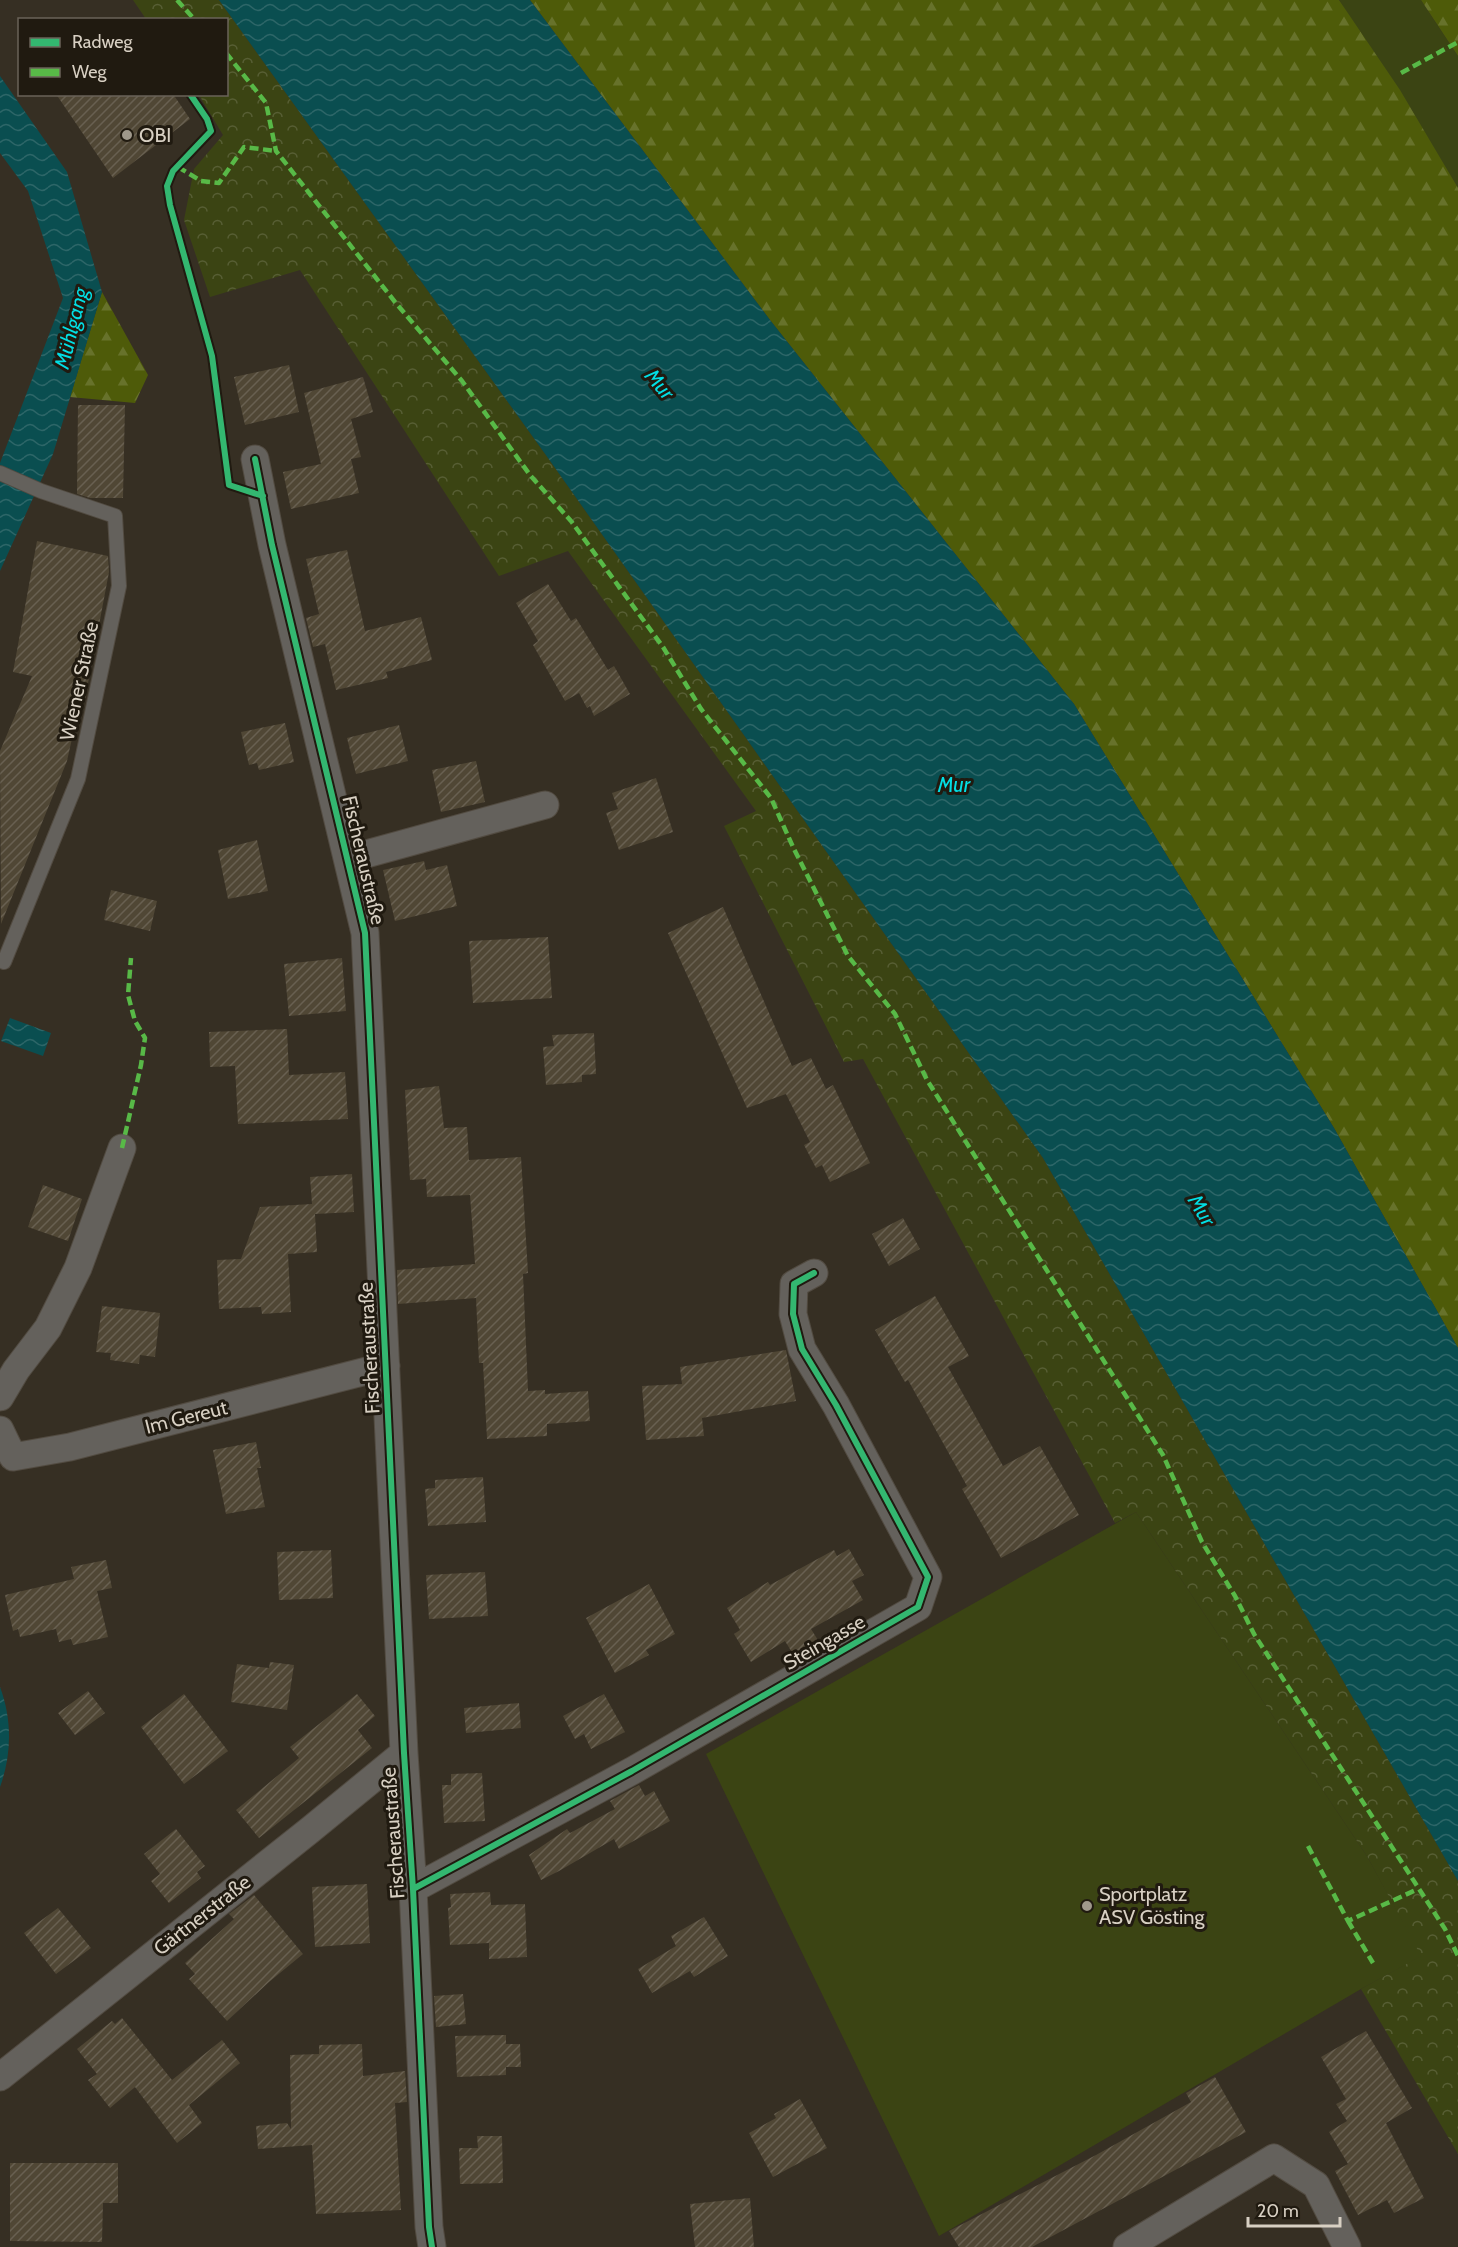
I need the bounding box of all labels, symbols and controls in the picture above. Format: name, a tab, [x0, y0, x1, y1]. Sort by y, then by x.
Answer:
legend	[18, 18, 228, 96]
text: Radweg	[72, 31, 134, 53]
text: Weg	[72, 61, 108, 83]
place label: OBI	[139, 123, 171, 147]
marker: OBI	[120, 128, 134, 142]
water label: Mühlgang	[49, 283, 93, 372]
water label: Mur	[639, 363, 681, 406]
street label: Wiener Straße	[55, 619, 103, 743]
water label: Mur	[937, 772, 972, 797]
street label: Fischeraustraße	[337, 793, 391, 927]
water label: Mur	[1182, 1189, 1222, 1232]
street label: Fischeraustraße	[354, 1282, 384, 1414]
street label: Im Gereut	[142, 1395, 230, 1439]
street label: Steingasse	[779, 1609, 869, 1675]
street label: Fischeraustraße	[376, 1766, 410, 1900]
street label: Gärtnerstraße	[149, 1870, 255, 1960]
place label: Sportplatz ASV Gösting	[1099, 1882, 1205, 1929]
marker: Sportplatz ASV Gösting	[1080, 1899, 1094, 1913]
scale bar	[1248, 2190, 1340, 2228]
text: 20 m	[1257, 2200, 1299, 2222]

